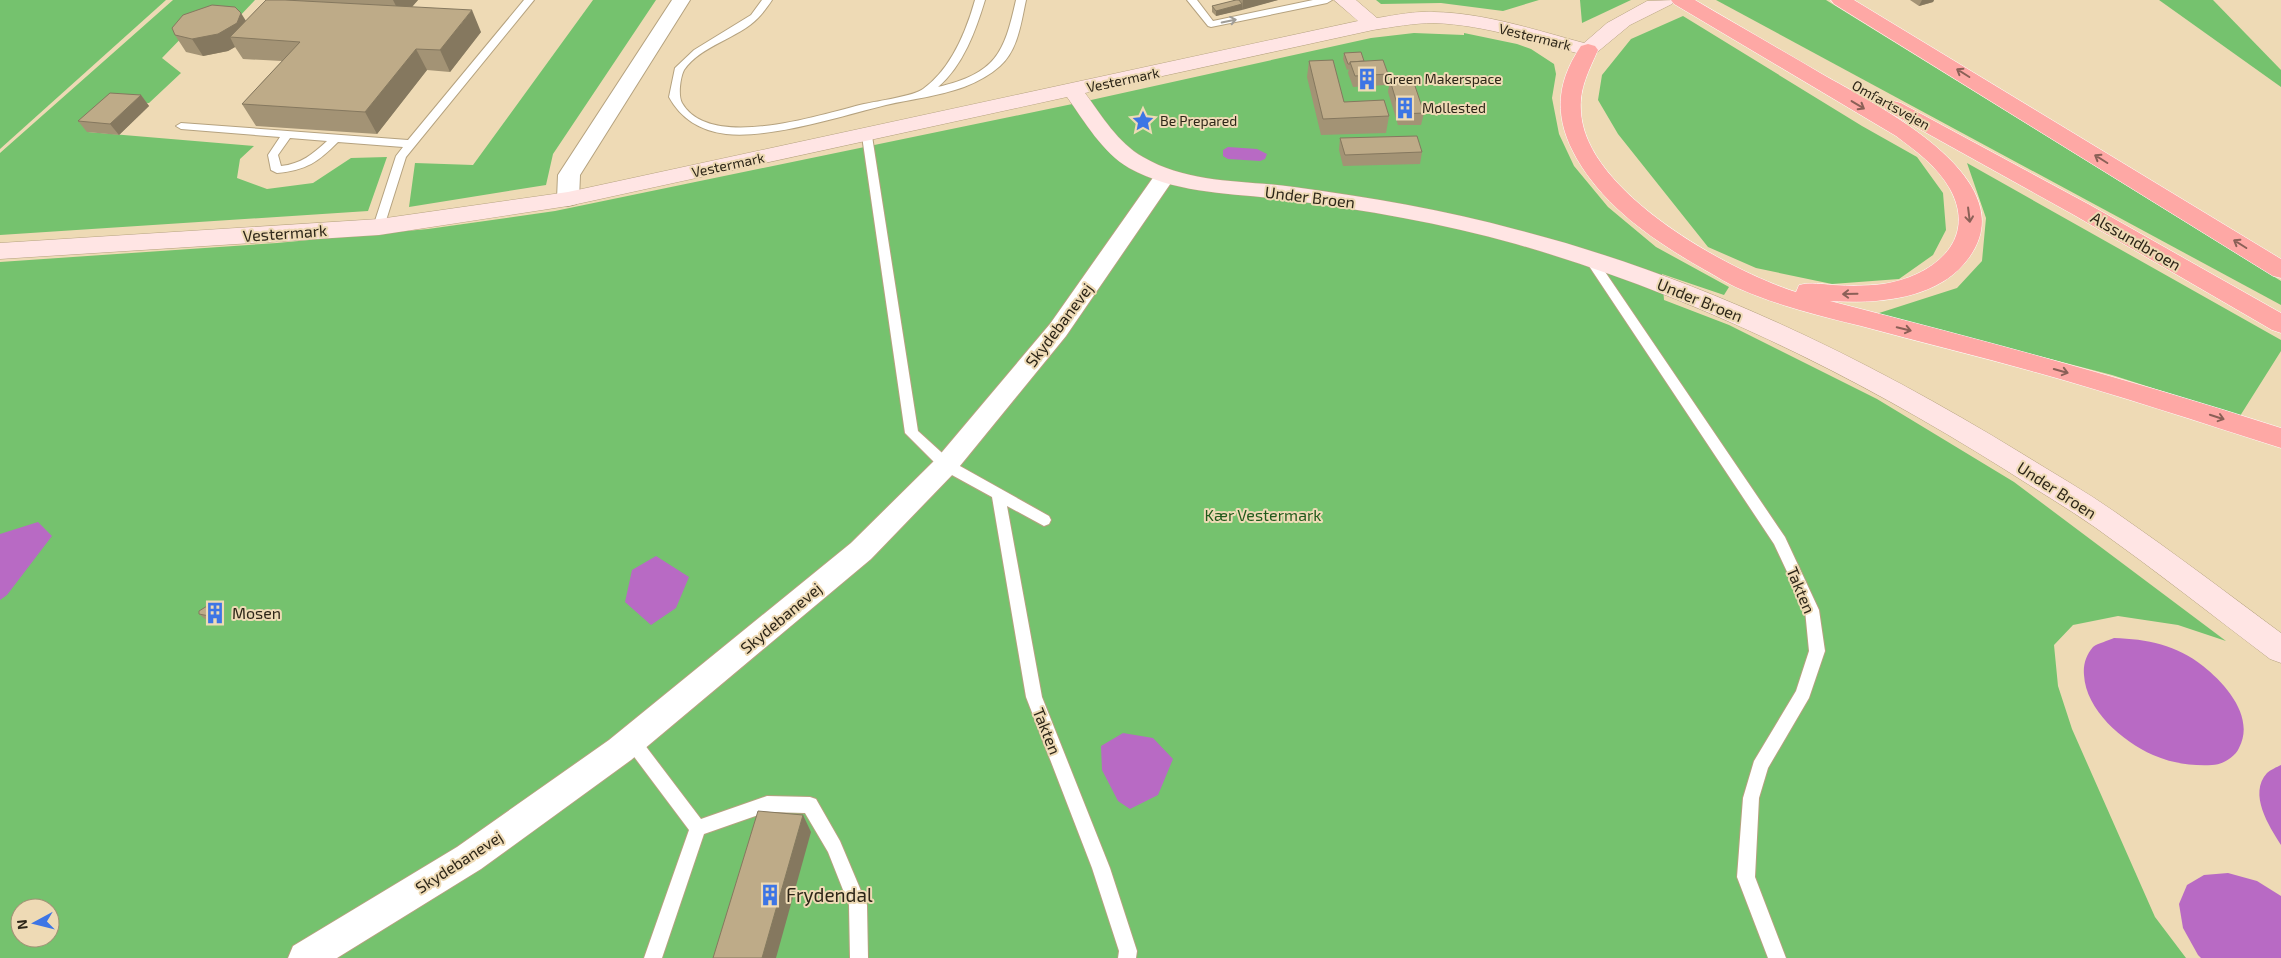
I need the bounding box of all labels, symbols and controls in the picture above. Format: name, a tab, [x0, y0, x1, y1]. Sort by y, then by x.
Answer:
one-way arrow	[1220, 16, 1236, 25]
street label: Vestermark	[1497, 19, 1573, 54]
street label: Vestermark	[1085, 64, 1161, 95]
building icon: Green Makerspace	[1354, 66, 1380, 92]
one-way arrow	[1956, 68, 1970, 78]
place label: Green Makerspace	[1384, 70, 1502, 87]
street label: Omfartsvejen	[1849, 76, 1933, 133]
building icon: Møllested	[1392, 95, 1418, 121]
place label: Møllested	[1422, 99, 1486, 116]
one-way arrow	[1851, 100, 1865, 110]
place icon: Be Prepared	[1130, 108, 1156, 134]
place label: Be Prepared	[1160, 112, 1237, 129]
street label: Vestermark	[690, 149, 766, 180]
one-way arrow	[2095, 153, 2109, 163]
street label: Under Broen	[1264, 182, 1356, 211]
one-way arrow	[1964, 207, 1974, 223]
street label: Alssundbroen	[2088, 207, 2185, 274]
street label: Vestermark	[242, 220, 328, 245]
one-way arrow	[2233, 239, 2247, 249]
street label: Under Broen	[1655, 274, 1746, 325]
street label: Skydebanevej	[1021, 279, 1097, 371]
one-way arrow	[1842, 289, 1858, 299]
one-way arrow	[1896, 325, 1912, 335]
one-way arrow	[2053, 366, 2069, 376]
one-way arrow	[2209, 413, 2225, 423]
street label: Under Broen	[2014, 457, 2100, 522]
park label: Kær Vestermark	[1205, 505, 1321, 524]
street label: Takten	[1783, 564, 1820, 616]
street label: Skydebanevej	[736, 578, 826, 658]
building icon: Mosen	[202, 600, 228, 626]
place label: Mosen	[232, 603, 281, 622]
street label: Takten	[1030, 705, 1065, 757]
street label: Skydebanevej	[412, 826, 506, 898]
building icon: Frydendal	[757, 882, 783, 908]
place label: Frydendal	[786, 883, 873, 906]
north arrow	[10, 898, 60, 948]
text: N	[13, 919, 31, 931]

